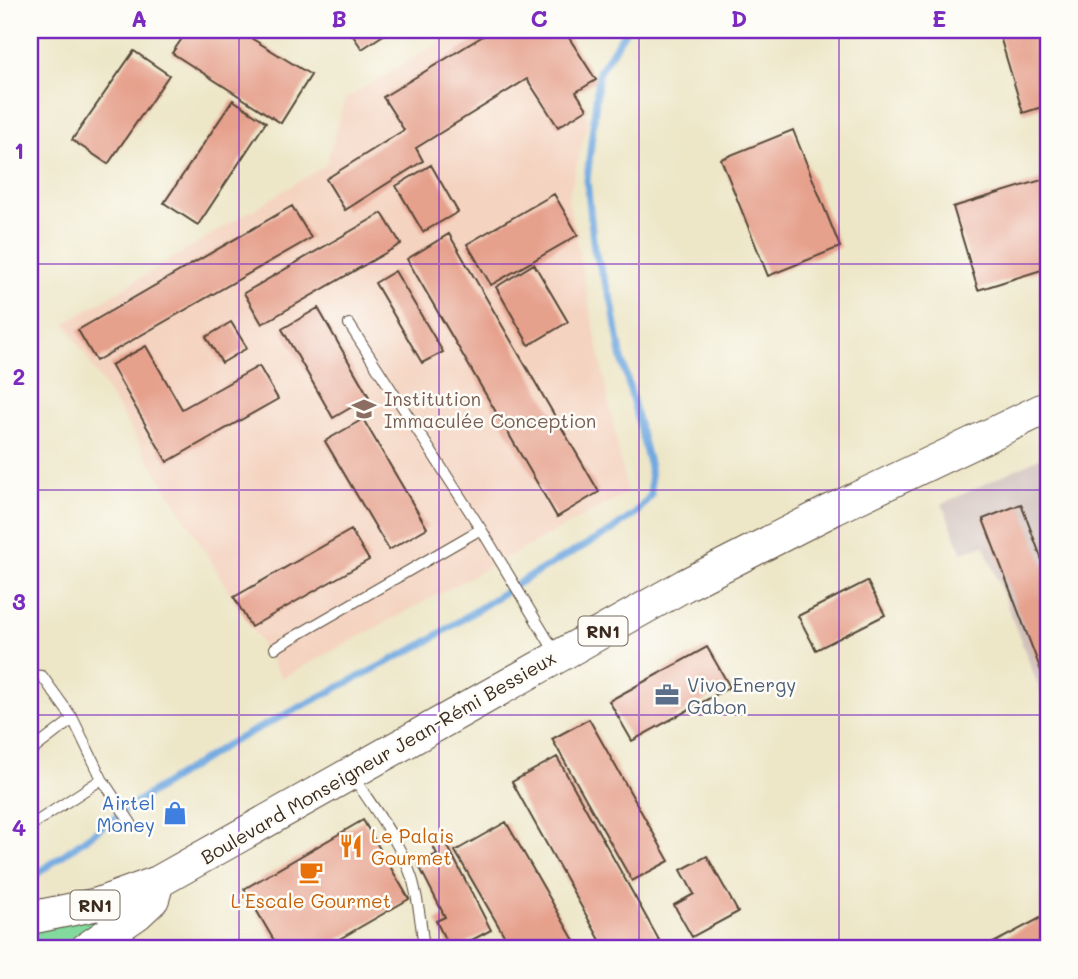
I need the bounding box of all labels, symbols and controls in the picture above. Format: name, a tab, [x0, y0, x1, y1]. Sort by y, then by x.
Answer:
text: A	[131, 3, 147, 33]
text: B	[331, 3, 347, 33]
text: C	[530, 3, 548, 33]
text: D	[731, 3, 747, 33]
text: E	[932, 3, 946, 33]
text: 1	[14, 135, 24, 165]
text: 2	[13, 361, 25, 391]
place label: Institution Immaculée Conception	[384, 386, 596, 433]
school or university icon: Institution Immaculée Conception	[350, 395, 378, 423]
text: 3	[12, 586, 26, 616]
road number: RN1	[578, 616, 628, 646]
street label: Boulevard Monseigneur Jean-Rémi Bessieux	[196, 645, 560, 869]
place label: Vivo Energy Gabon	[687, 672, 796, 719]
office icon: Vivo Energy Gabon	[653, 681, 681, 709]
place label: Airtel Money	[96, 790, 155, 837]
shop icon: Airtel Money	[161, 799, 189, 827]
text: 4	[12, 812, 26, 842]
place label: Le Palais Gourmet	[371, 823, 454, 870]
restaurant icon: Le Palais Gourmet	[337, 832, 365, 860]
cafe icon: L'Escale Gourmet	[297, 858, 325, 886]
place label: L'Escale Gourmet	[231, 888, 391, 913]
road number: RN1	[70, 890, 119, 920]

